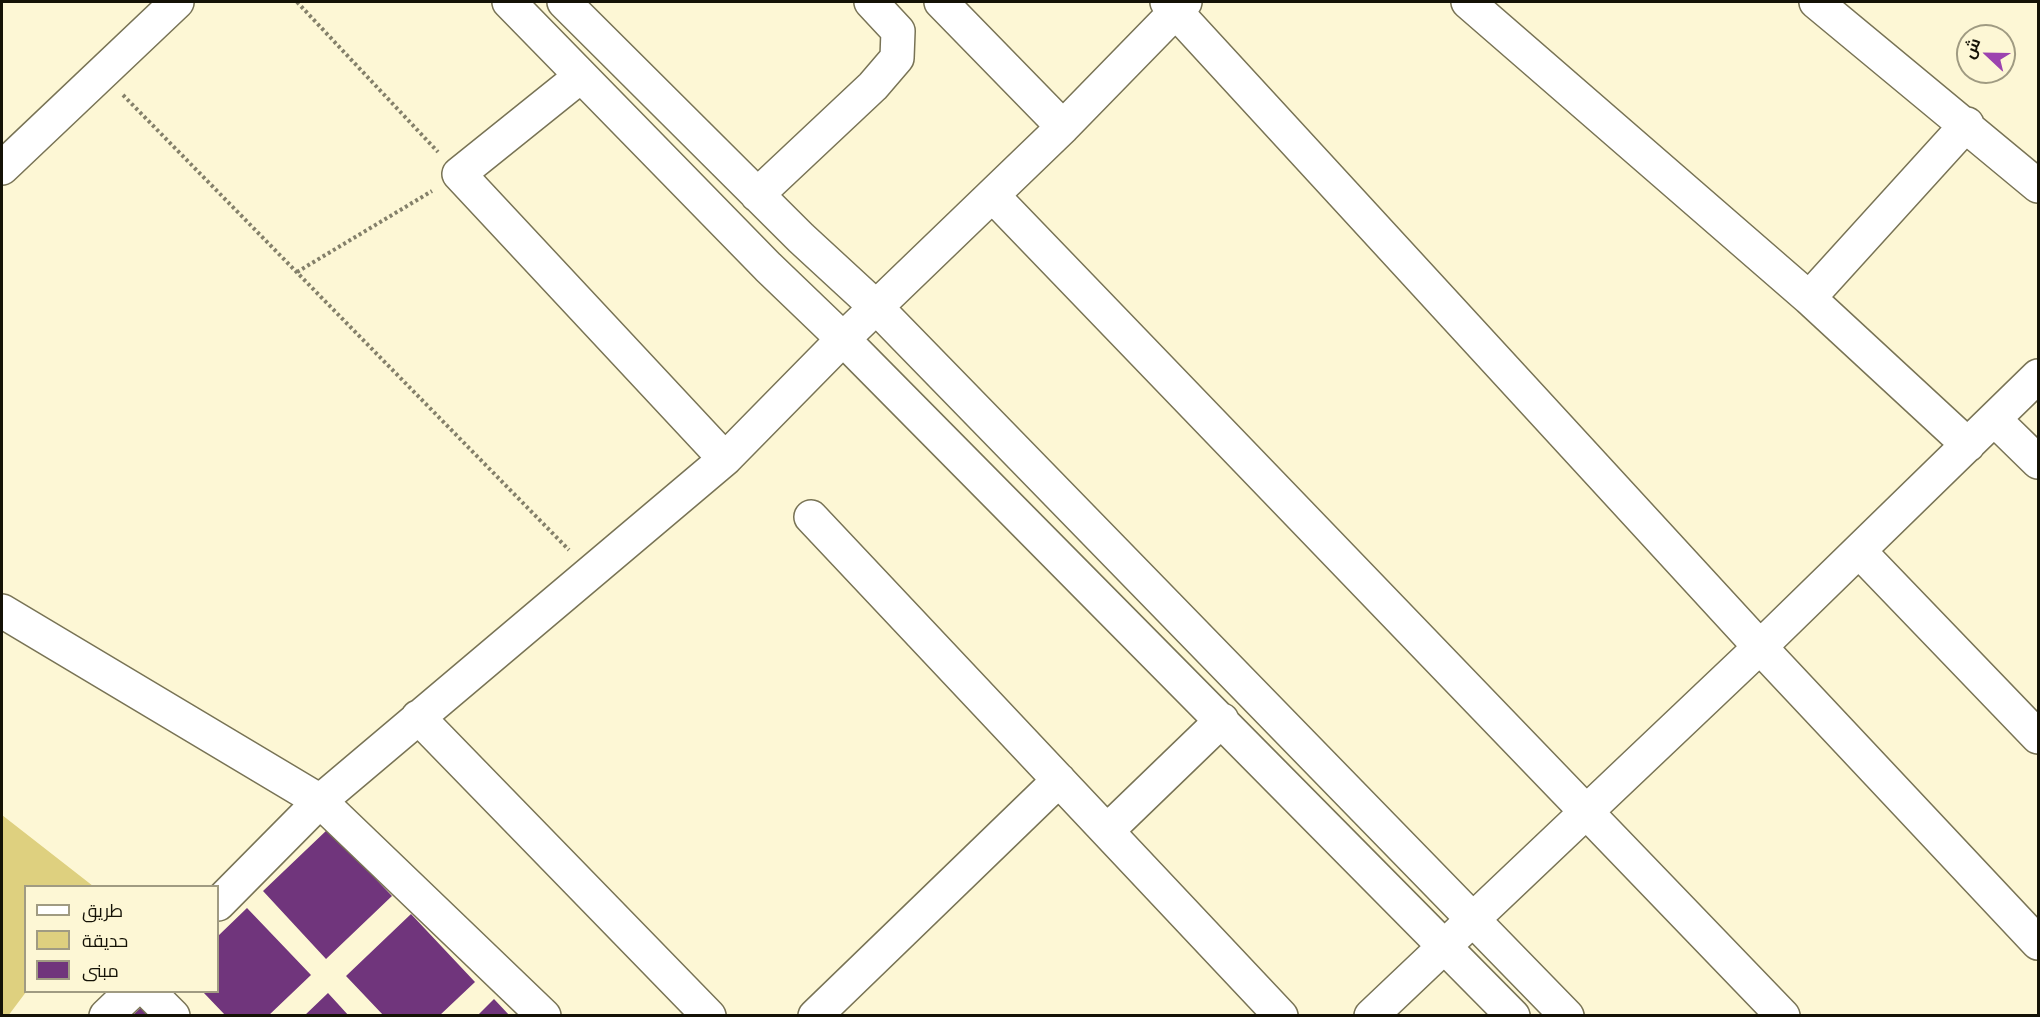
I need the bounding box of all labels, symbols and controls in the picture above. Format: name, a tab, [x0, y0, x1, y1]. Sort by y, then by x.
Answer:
north arrow	[1956, 24, 2016, 84]
text: ش	[1957, 34, 1985, 62]
legend	[24, 885, 219, 993]
text: طريق	[82, 898, 123, 922]
text: حديقة	[82, 928, 128, 952]
text: مبنى	[82, 958, 119, 982]

